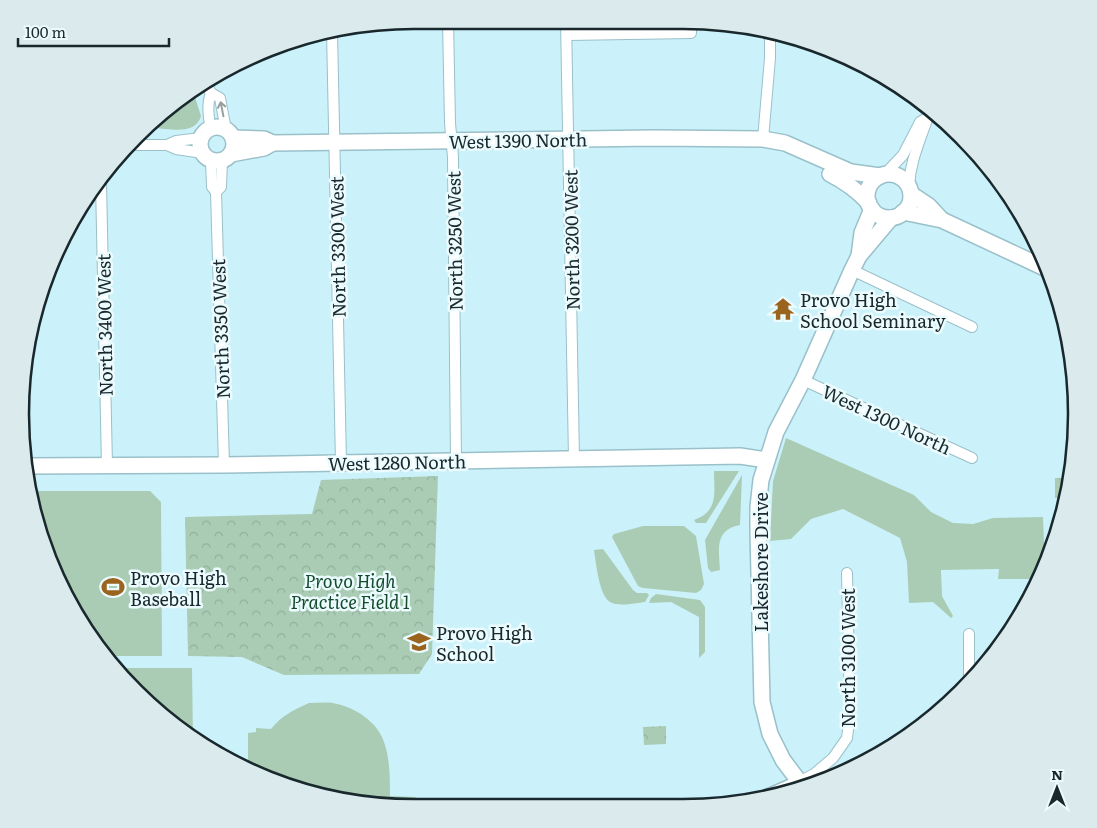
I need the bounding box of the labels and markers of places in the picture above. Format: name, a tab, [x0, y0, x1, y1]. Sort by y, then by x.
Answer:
place label: Provo High School Seminary	[800, 286, 946, 334]
temple icon: Provo High School Seminary	[770, 296, 796, 322]
place label: Provo High Baseball	[130, 564, 227, 612]
sports icon: Provo High Baseball	[100, 574, 126, 600]
place label: Provo High School	[436, 619, 533, 667]
school or university icon: Provo High School	[406, 629, 432, 655]

